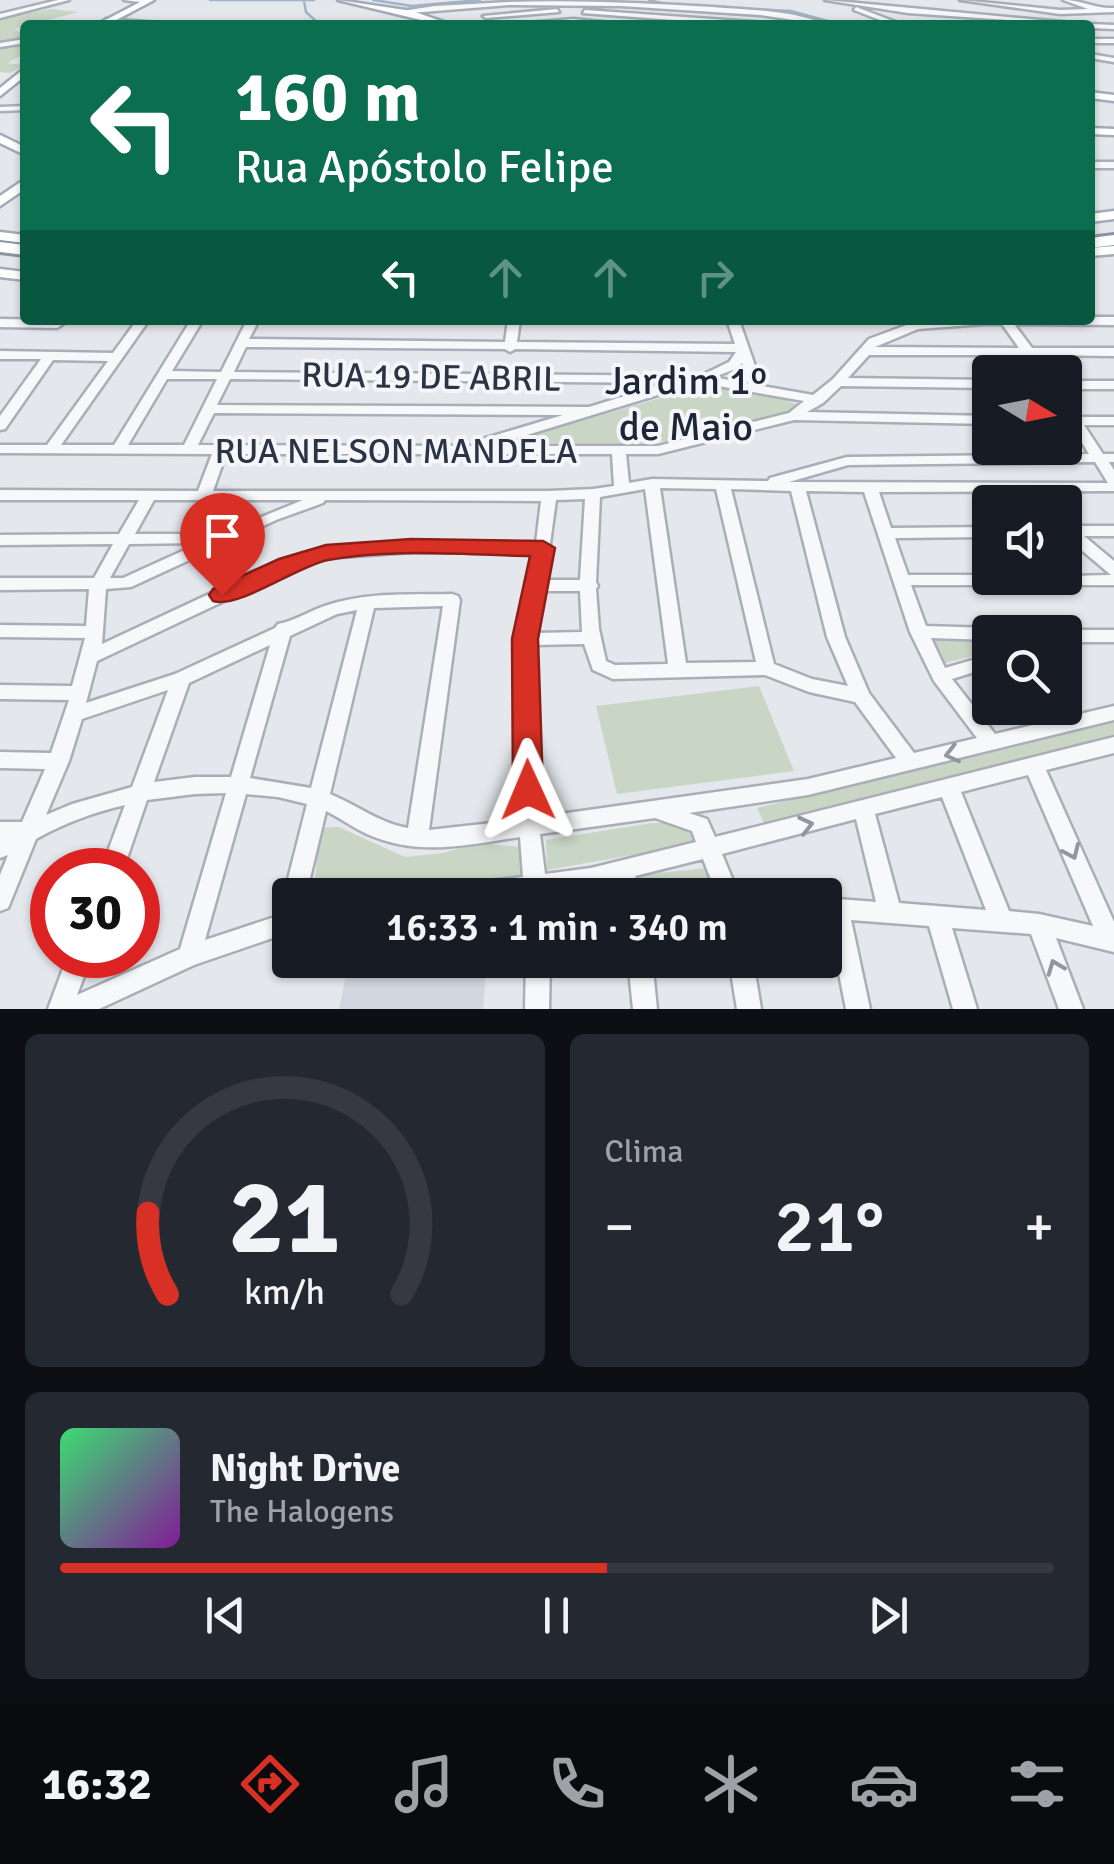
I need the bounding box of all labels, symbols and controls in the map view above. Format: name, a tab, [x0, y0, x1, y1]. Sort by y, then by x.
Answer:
text: 160 m	[235, 54, 420, 140]
icon: left	[70, 60, 200, 190]
text: Rua Apóstolo Felipe	[235, 140, 614, 195]
icon: left	[373, 250, 428, 305]
icon: ahead	[478, 250, 533, 305]
icon: ahead	[583, 250, 638, 305]
icon: right	[688, 250, 743, 305]
street label: RUA 19 DE ABRIL	[301, 353, 561, 401]
north arrow	[972, 355, 1082, 465]
map controls	[972, 355, 1082, 725]
district label: Jardim 1º de Maio	[605, 356, 767, 452]
street label: RUA NELSON MANDELA	[215, 430, 577, 473]
button: sound	[972, 485, 1082, 595]
pin	[180, 493, 265, 596]
icon: arrive	[195, 508, 250, 563]
button: search	[972, 615, 1082, 725]
position arrow	[476, 738, 580, 842]
one-way arrow	[944, 742, 961, 763]
one-way arrow	[797, 816, 814, 837]
one-way arrow	[1060, 842, 1080, 860]
speed limit sign: 30	[30, 848, 160, 978]
text: 16:33 · 1 min · 340 m	[386, 904, 728, 951]
one-way arrow	[1047, 959, 1067, 976]
text: Clima	[605, 1132, 683, 1171]
text: 21	[229, 1154, 341, 1282]
text: 21°	[774, 1180, 884, 1273]
text: −	[605, 1193, 634, 1261]
text: +	[1024, 1193, 1054, 1261]
text: km/h	[244, 1270, 325, 1314]
text: Night Drive	[210, 1445, 400, 1492]
text: The Halogens	[210, 1492, 394, 1531]
icon: previous	[198, 1588, 253, 1643]
icon: pause	[529, 1588, 584, 1643]
icon: next	[861, 1588, 916, 1643]
icon: directions	[235, 1749, 305, 1819]
icon: music	[389, 1749, 459, 1819]
icon: phone	[542, 1749, 612, 1819]
icon: climate	[696, 1749, 766, 1819]
icon: car	[849, 1749, 919, 1819]
icon: filters	[1002, 1749, 1072, 1819]
text: 16:32	[42, 1757, 152, 1812]

